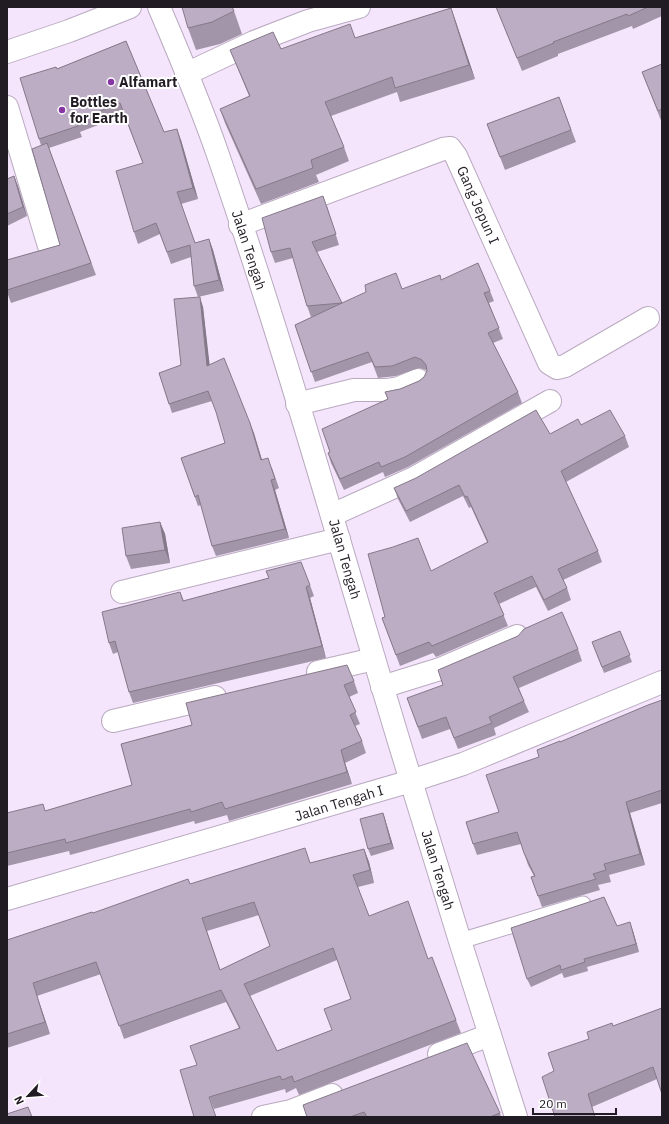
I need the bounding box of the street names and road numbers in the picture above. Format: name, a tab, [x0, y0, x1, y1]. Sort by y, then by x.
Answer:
street label: Gang Jepun I	[453, 163, 503, 247]
street label: Jalan Tengah	[228, 208, 270, 292]
street label: Jalan Tengah	[325, 517, 365, 601]
street label: Jalan Tengah I	[293, 781, 385, 825]
street label: Jalan Tengah	[417, 828, 459, 912]

